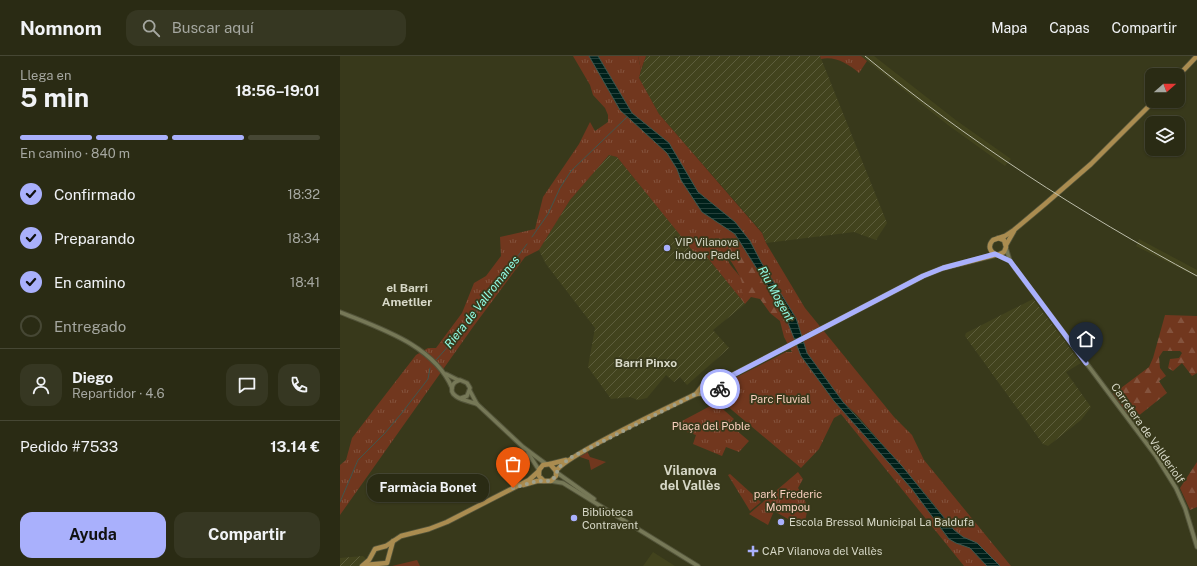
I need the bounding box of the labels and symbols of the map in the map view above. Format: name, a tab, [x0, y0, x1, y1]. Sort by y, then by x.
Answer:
north arrow	[1145, 68, 1185, 108]
place label: VIP Vilanova Indoor Padel	[675, 236, 740, 261]
marker: VIP Vilanova Indoor Padel	[662, 243, 672, 253]
water label: Riera de Vallromanes	[442, 253, 523, 351]
water label: Riu Mogent	[755, 264, 797, 325]
district label: el Barri Ametller	[382, 281, 432, 309]
pin	[1069, 322, 1103, 363]
district label: Barri Pinxo	[615, 356, 677, 370]
courier	[700, 369, 740, 409]
street label: Carretera de Vallderiolf	[1109, 381, 1187, 486]
park label: Parc Fluvial	[750, 393, 810, 405]
park label: Plaça del Poble	[672, 420, 750, 433]
pin	[496, 447, 530, 488]
district label: Vilanova del Vallès	[660, 463, 720, 493]
callout: Farmàcia Bonet	[367, 474, 489, 502]
park label: park Frederic Mompou	[754, 488, 822, 513]
place label: Biblioteca Contravent	[582, 506, 638, 531]
marker: Biblioteca Contravent	[569, 513, 579, 523]
place label: Escola Bressol Municipal La Baldufa	[789, 516, 974, 528]
marker: Escola Bressol Municipal La Baldufa	[776, 517, 786, 527]
marker: CAP Vilanova del Vallès	[747, 545, 759, 557]
place label: CAP Vilanova del Vallès	[762, 545, 883, 557]

